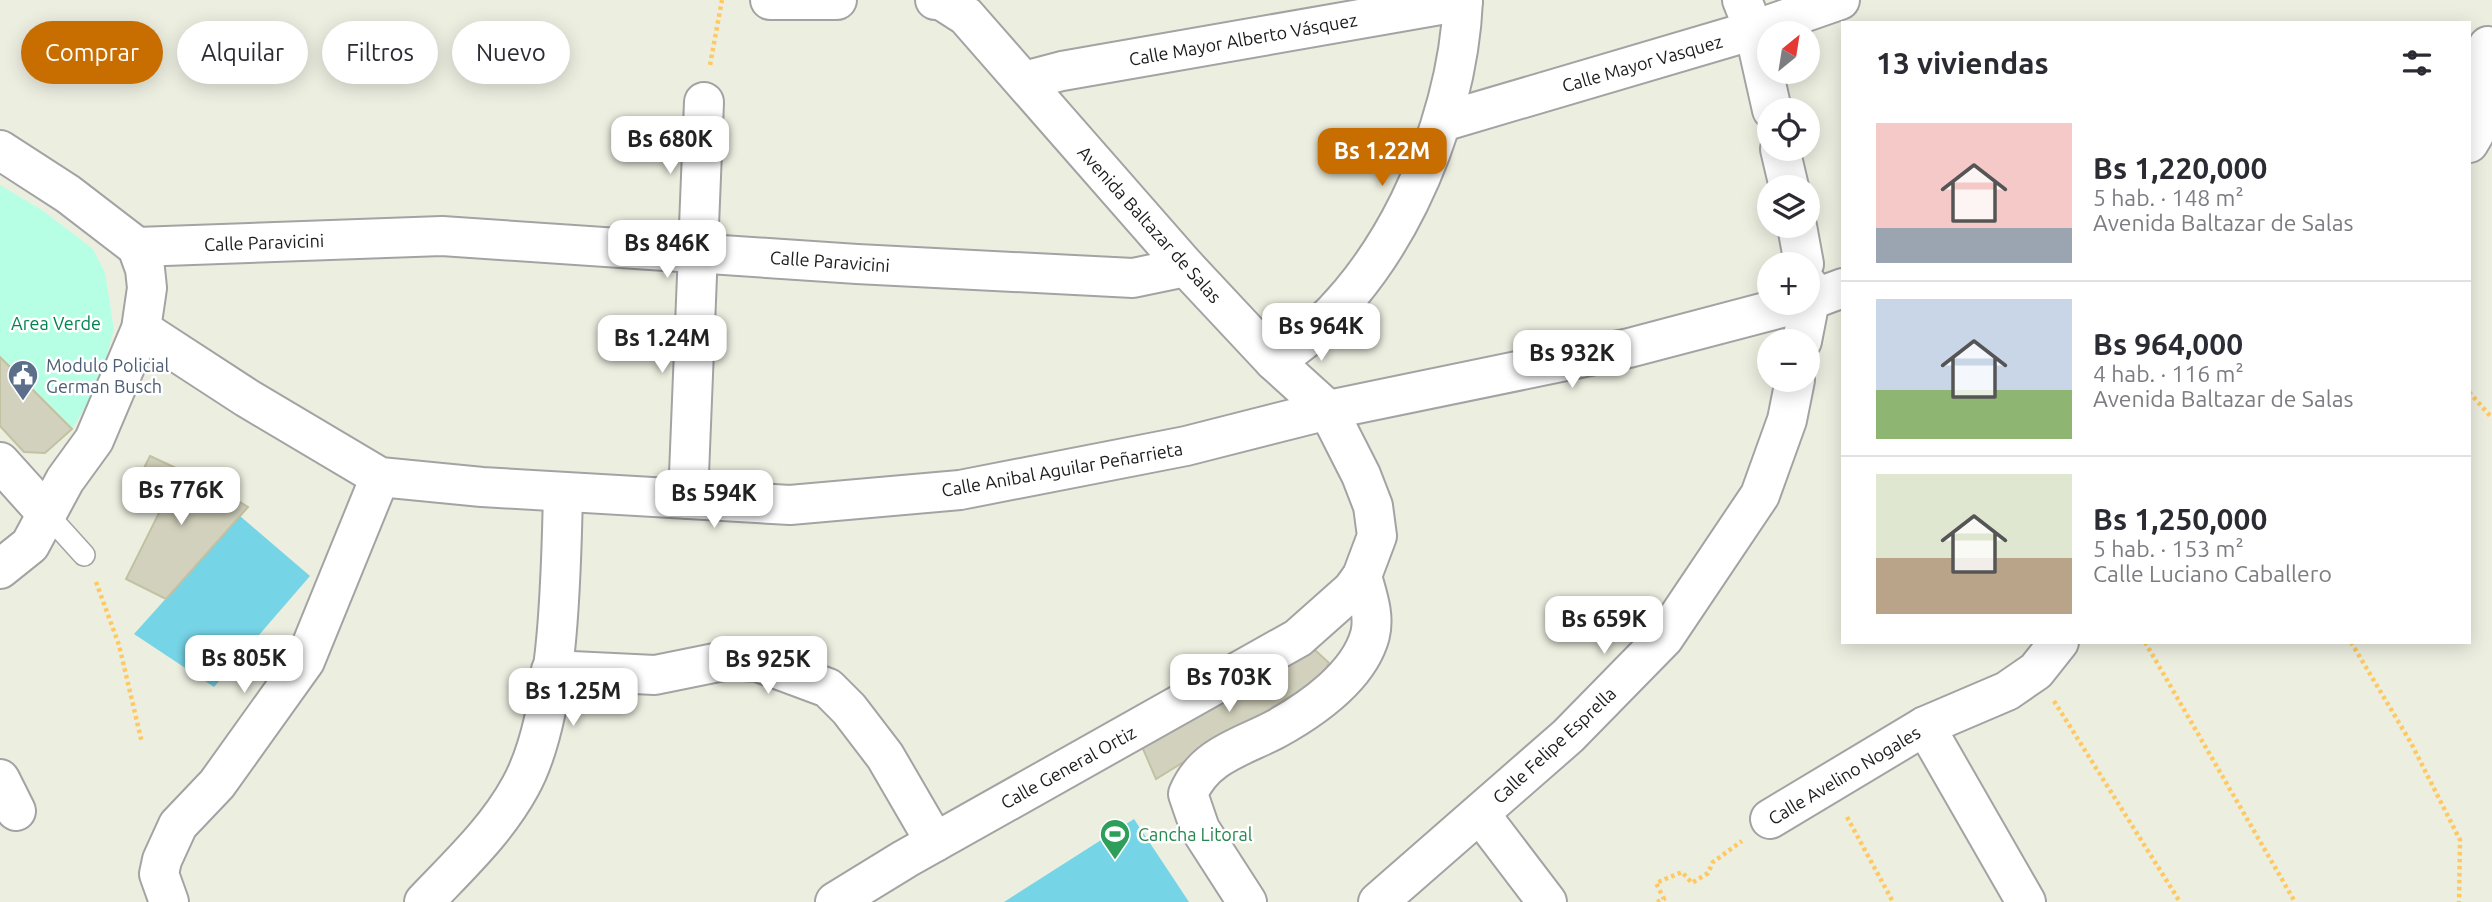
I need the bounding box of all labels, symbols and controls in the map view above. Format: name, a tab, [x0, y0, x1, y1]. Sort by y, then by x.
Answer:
street label: Calle Mayor Alberto Vásquez	[1127, 9, 1359, 69]
chip: Comprar	[21, 21, 163, 84]
chip: Alquilar	[177, 21, 308, 84]
chip: Filtros	[322, 21, 438, 84]
chip: Nuevo	[452, 21, 570, 84]
north arrow	[1757, 21, 1820, 84]
map controls	[1757, 21, 1820, 392]
street label: Calle Mayor Vasquez	[1559, 31, 1725, 95]
icon: filters	[2398, 44, 2436, 82]
text: 13 viviendas	[1876, 46, 2049, 80]
button: locate	[1757, 98, 1820, 161]
pin: Bs 680K	[605, 116, 735, 176]
text: Bs 680K	[627, 126, 713, 151]
pin: Bs 1.22M	[1310, 128, 1454, 188]
text: Bs 1.22M	[1334, 138, 1430, 163]
street label: Avenida Baltazar de Salas	[1074, 142, 1226, 307]
icon: home	[1932, 151, 2016, 235]
text: Bs 1,220,000	[2093, 151, 2267, 185]
button: layers	[1757, 175, 1820, 238]
text: 5 hab. · 148 m²	[2093, 185, 2244, 210]
text: Avenida Baltazar de Salas	[2093, 210, 2354, 235]
pin: Bs 846K	[602, 220, 732, 280]
street label: Calle Paravicini	[204, 230, 324, 254]
text: Bs 846K	[624, 230, 710, 255]
street label: Calle Paravicini	[769, 247, 891, 275]
button: +	[1757, 252, 1820, 315]
pin: Bs 964K	[1256, 304, 1386, 363]
park label: Area Verde	[11, 313, 101, 333]
text: Bs 964K	[1278, 313, 1364, 338]
pin: Bs 1.24M	[590, 316, 734, 375]
text: Bs 1.24M	[614, 325, 710, 350]
icon: home	[1932, 327, 2016, 411]
text: Bs 964,000	[2093, 327, 2243, 361]
button: −	[1757, 329, 1820, 392]
pin: Bs 932K	[1507, 330, 1637, 390]
text: Bs 932K	[1529, 340, 1615, 365]
place label: Modulo Policial German Busch	[46, 355, 170, 396]
public building icon: Modulo Policial German Busch	[6, 358, 40, 402]
text: 4 hab. · 116 m²	[2093, 361, 2244, 386]
text: Avenida Baltazar de Salas	[2093, 386, 2354, 411]
street label: Calle Anibal Aguilar Peñarrieta	[940, 438, 1184, 500]
pin: Bs 776K	[116, 468, 246, 527]
pin: Bs 594K	[649, 470, 779, 530]
text: Bs 776K	[138, 477, 224, 502]
text: Bs 594K	[671, 480, 757, 505]
icon: home	[1932, 502, 2016, 586]
text: Bs 1,250,000	[2093, 502, 2267, 536]
text: 5 hab. · 153 m²	[2093, 536, 2244, 561]
text: Calle Luciano Caballero	[2093, 561, 2332, 586]
pin: Bs 659K	[1539, 596, 1669, 656]
text: Bs 659K	[1561, 606, 1647, 631]
pin: Bs 805K	[179, 636, 309, 695]
pin: Bs 925K	[703, 636, 833, 696]
text: Bs 805K	[201, 645, 287, 670]
text: Bs 925K	[725, 646, 811, 671]
pin: Bs 703K	[1164, 654, 1294, 714]
text: Bs 703K	[1186, 664, 1272, 689]
pin: Bs 1.25M	[501, 668, 645, 728]
text: Bs 1.25M	[525, 678, 621, 703]
street label: Calle Felipe Esprella	[1488, 683, 1620, 807]
street label: Calle General Ortiz	[997, 722, 1139, 812]
street label: Calle Avelino Nogales	[1765, 722, 1924, 828]
sports icon: Cancha Litoral	[1098, 817, 1132, 861]
place label: Cancha Litoral	[1138, 824, 1253, 844]

